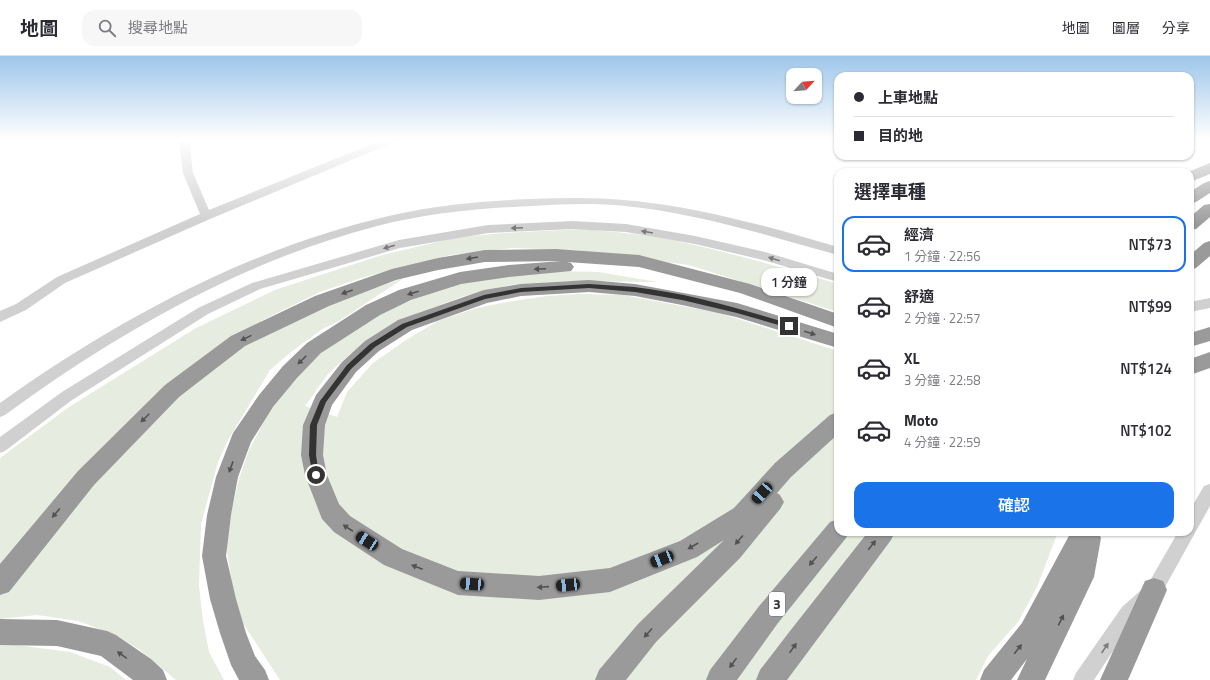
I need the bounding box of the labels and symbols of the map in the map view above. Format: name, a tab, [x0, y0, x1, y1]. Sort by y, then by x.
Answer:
north arrow	[786, 68, 822, 104]
one-way arrow	[511, 224, 523, 231]
one-way arrow	[641, 228, 653, 234]
one-way arrow	[383, 244, 395, 250]
one-way arrow	[466, 255, 479, 261]
one-way arrow	[767, 256, 779, 262]
one-way arrow	[534, 265, 546, 272]
callout: 1 分鐘	[761, 268, 817, 296]
one-way arrow	[341, 289, 353, 295]
one-way arrow	[406, 290, 418, 296]
route end	[780, 317, 798, 335]
one-way arrow	[804, 330, 816, 336]
one-way arrow	[240, 335, 252, 341]
one-way arrow	[298, 355, 307, 365]
one-way arrow	[140, 413, 150, 423]
one-way arrow	[228, 461, 234, 473]
route start	[307, 466, 325, 484]
car	[750, 480, 774, 506]
one-way arrow	[52, 508, 61, 519]
one-way arrow	[342, 525, 354, 532]
car	[354, 529, 380, 553]
one-way arrow	[735, 536, 744, 545]
one-way arrow	[868, 540, 877, 551]
one-way arrow	[687, 542, 699, 549]
car	[649, 549, 675, 569]
one-way arrow	[809, 555, 818, 566]
one-way arrow	[410, 563, 422, 569]
car	[460, 577, 484, 591]
car	[555, 578, 581, 592]
one-way arrow	[537, 584, 550, 591]
road number: 3	[769, 592, 785, 616]
one-way arrow	[1057, 614, 1064, 625]
one-way arrow	[643, 628, 653, 638]
one-way arrow	[1101, 642, 1109, 653]
one-way arrow	[789, 643, 797, 653]
one-way arrow	[1014, 644, 1022, 655]
one-way arrow	[117, 651, 128, 659]
one-way arrow	[729, 658, 737, 668]

